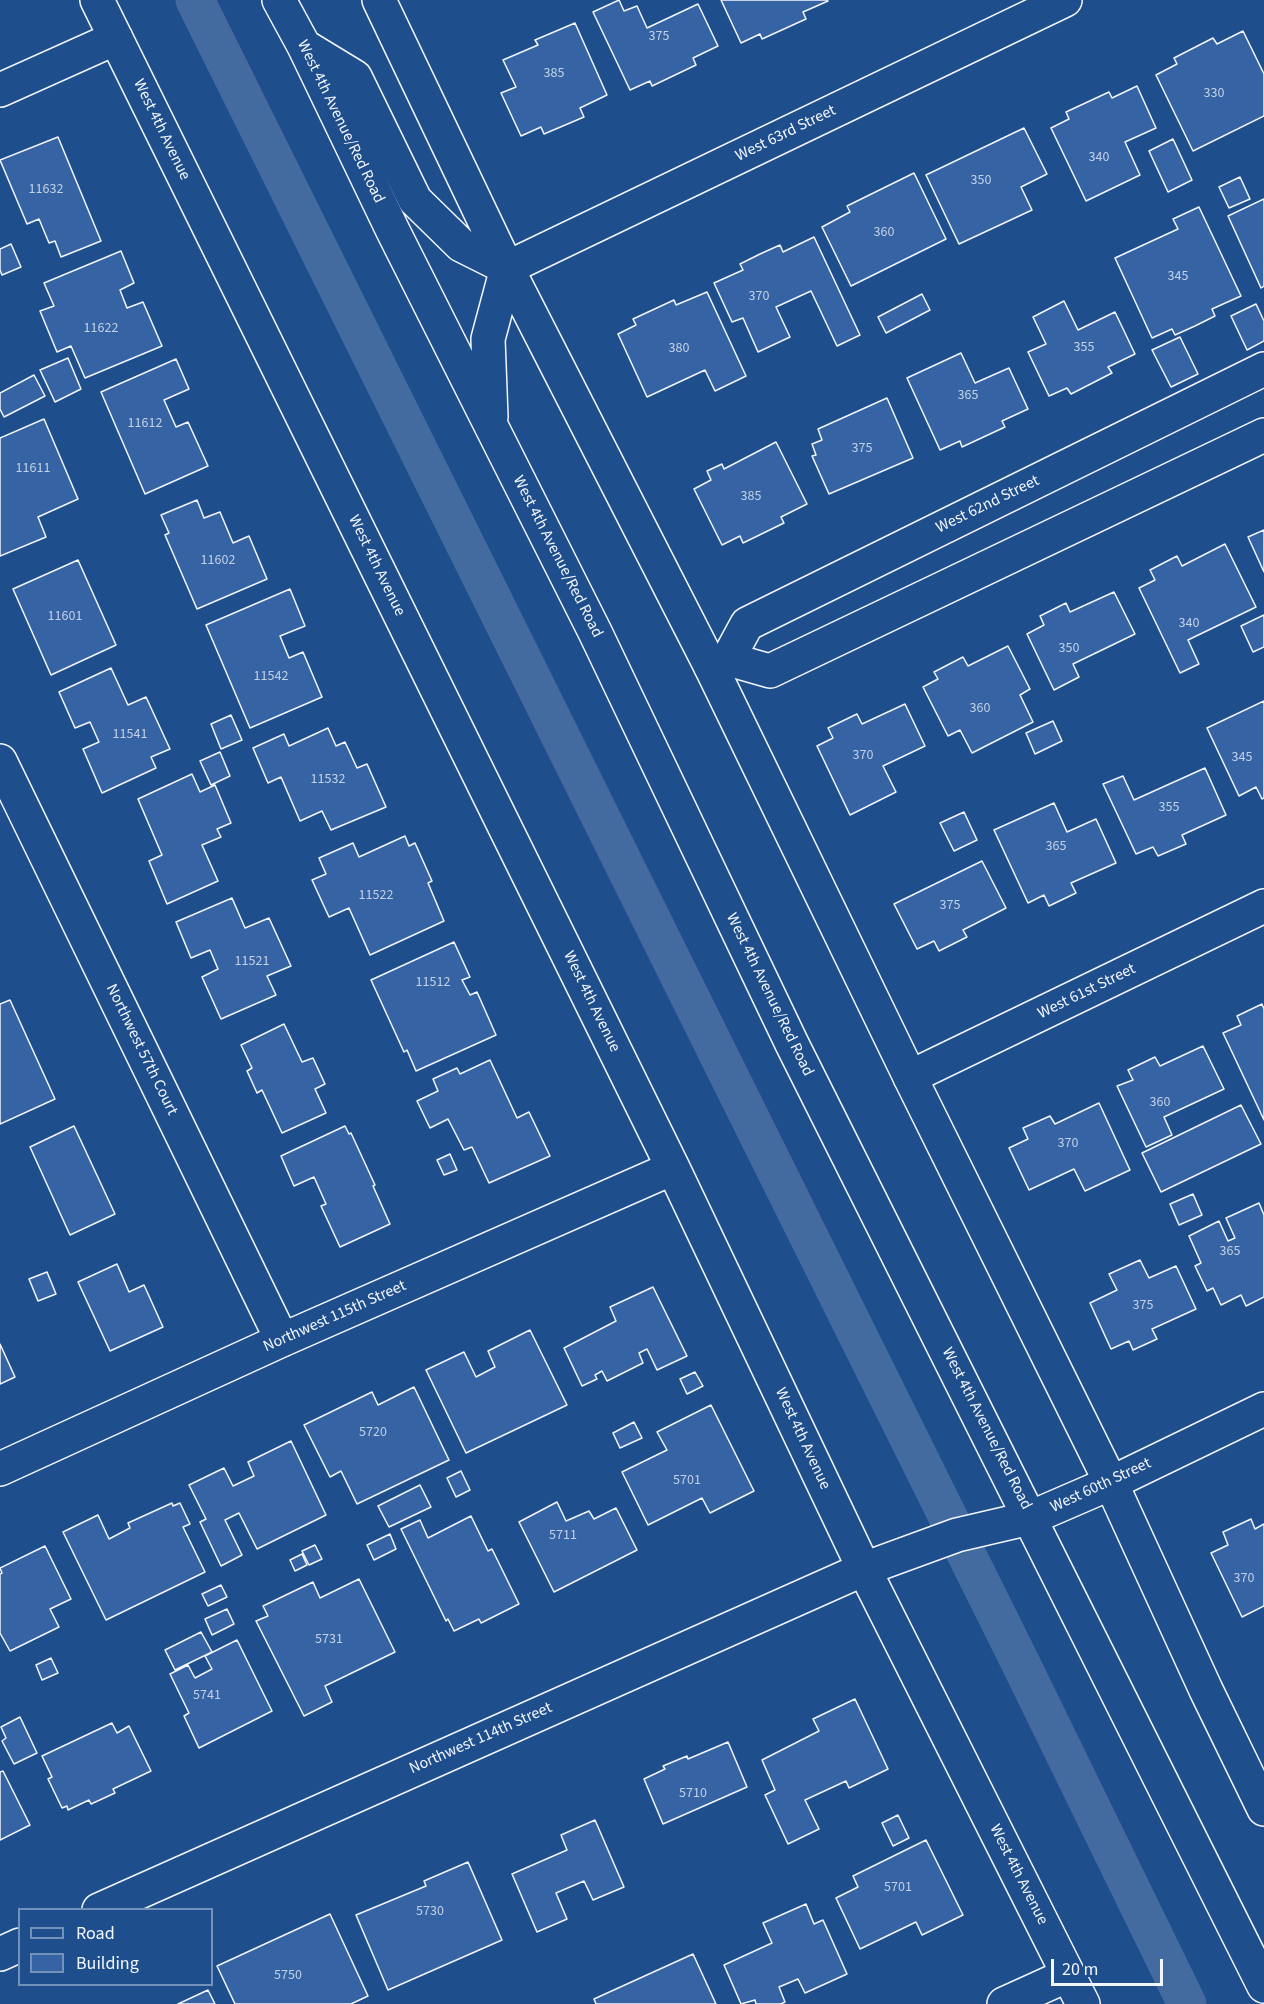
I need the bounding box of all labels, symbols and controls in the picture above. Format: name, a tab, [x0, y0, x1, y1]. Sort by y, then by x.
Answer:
house number: 375	[649, 29, 669, 45]
street label: West 4th Avenue/Red Road	[292, 37, 388, 207]
house number: 385	[544, 66, 564, 82]
street label: West 4th Avenue	[128, 76, 194, 184]
house number: 330	[1204, 86, 1224, 102]
street label: West 63rd Street	[733, 101, 839, 167]
house number: 340	[1089, 150, 1109, 166]
house number: 350	[971, 173, 991, 189]
house number: 11632	[29, 182, 63, 198]
house number: 360	[874, 225, 894, 241]
house number: 345	[1168, 269, 1188, 285]
house number: 370	[749, 289, 769, 305]
house number: 11622	[84, 321, 118, 337]
house number: 355	[1074, 340, 1094, 356]
house number: 380	[669, 341, 689, 357]
house number: 365	[958, 388, 978, 404]
house number: 11612	[128, 416, 162, 432]
house number: 375	[852, 441, 872, 457]
house number: 11611	[16, 461, 50, 477]
street label: West 62nd Street	[933, 472, 1043, 538]
street label: West 4th Avenue/Red Road	[508, 473, 606, 641]
house number: 385	[741, 489, 761, 505]
street label: West 4th Avenue	[343, 512, 409, 620]
house number: 11602	[201, 553, 235, 569]
house number: 11601	[48, 609, 82, 625]
house number: 340	[1179, 616, 1199, 632]
house number: 350	[1059, 641, 1079, 657]
house number: 11542	[254, 669, 288, 685]
house number: 360	[970, 701, 990, 717]
house number: 11541	[113, 727, 147, 743]
house number: 370	[853, 748, 873, 764]
house number: 345	[1232, 750, 1252, 766]
house number: 11532	[311, 772, 345, 788]
house number: 355	[1159, 800, 1179, 816]
house number: 365	[1046, 839, 1066, 855]
house number: 11522	[359, 888, 393, 904]
house number: 375	[940, 898, 960, 914]
street label: West 4th Avenue/Red Road	[721, 910, 817, 1080]
street label: West 4th Avenue	[558, 948, 624, 1056]
house number: 11521	[235, 954, 269, 970]
street label: West 61st Street	[1035, 960, 1139, 1024]
house number: 11512	[416, 975, 450, 991]
street label: Northwest 57th Court	[101, 981, 181, 1119]
house number: 360	[1150, 1095, 1170, 1111]
house number: 370	[1058, 1136, 1078, 1152]
house number: 365	[1220, 1244, 1240, 1260]
street label: Northwest 115th Street	[261, 1277, 409, 1357]
house number: 375	[1133, 1298, 1153, 1314]
street label: West 4th Avenue/Red Road	[937, 1345, 1035, 1513]
street label: West 4th Avenue	[770, 1385, 834, 1493]
house number: 5720	[359, 1425, 387, 1441]
street label: West 60th Street	[1048, 1454, 1154, 1518]
house number: 5701	[673, 1473, 701, 1489]
house number: 5711	[549, 1528, 577, 1544]
house number: 370	[1234, 1571, 1254, 1587]
house number: 5731	[315, 1632, 343, 1648]
house number: 5741	[193, 1688, 221, 1704]
street label: Northwest 114th Street	[407, 1699, 555, 1779]
house number: 5710	[679, 1786, 707, 1802]
street label: West 4th Avenue	[984, 1822, 1052, 1928]
house number: 5701	[884, 1880, 912, 1896]
house number: 5730	[416, 1904, 444, 1920]
legend	[18, 1908, 213, 1986]
text: Road	[76, 1921, 115, 1946]
scale bar	[1054, 1947, 1166, 1985]
text: Building	[76, 1951, 139, 1976]
text: 20 m	[1062, 1957, 1098, 1982]
house number: 5750	[274, 1968, 302, 1984]

